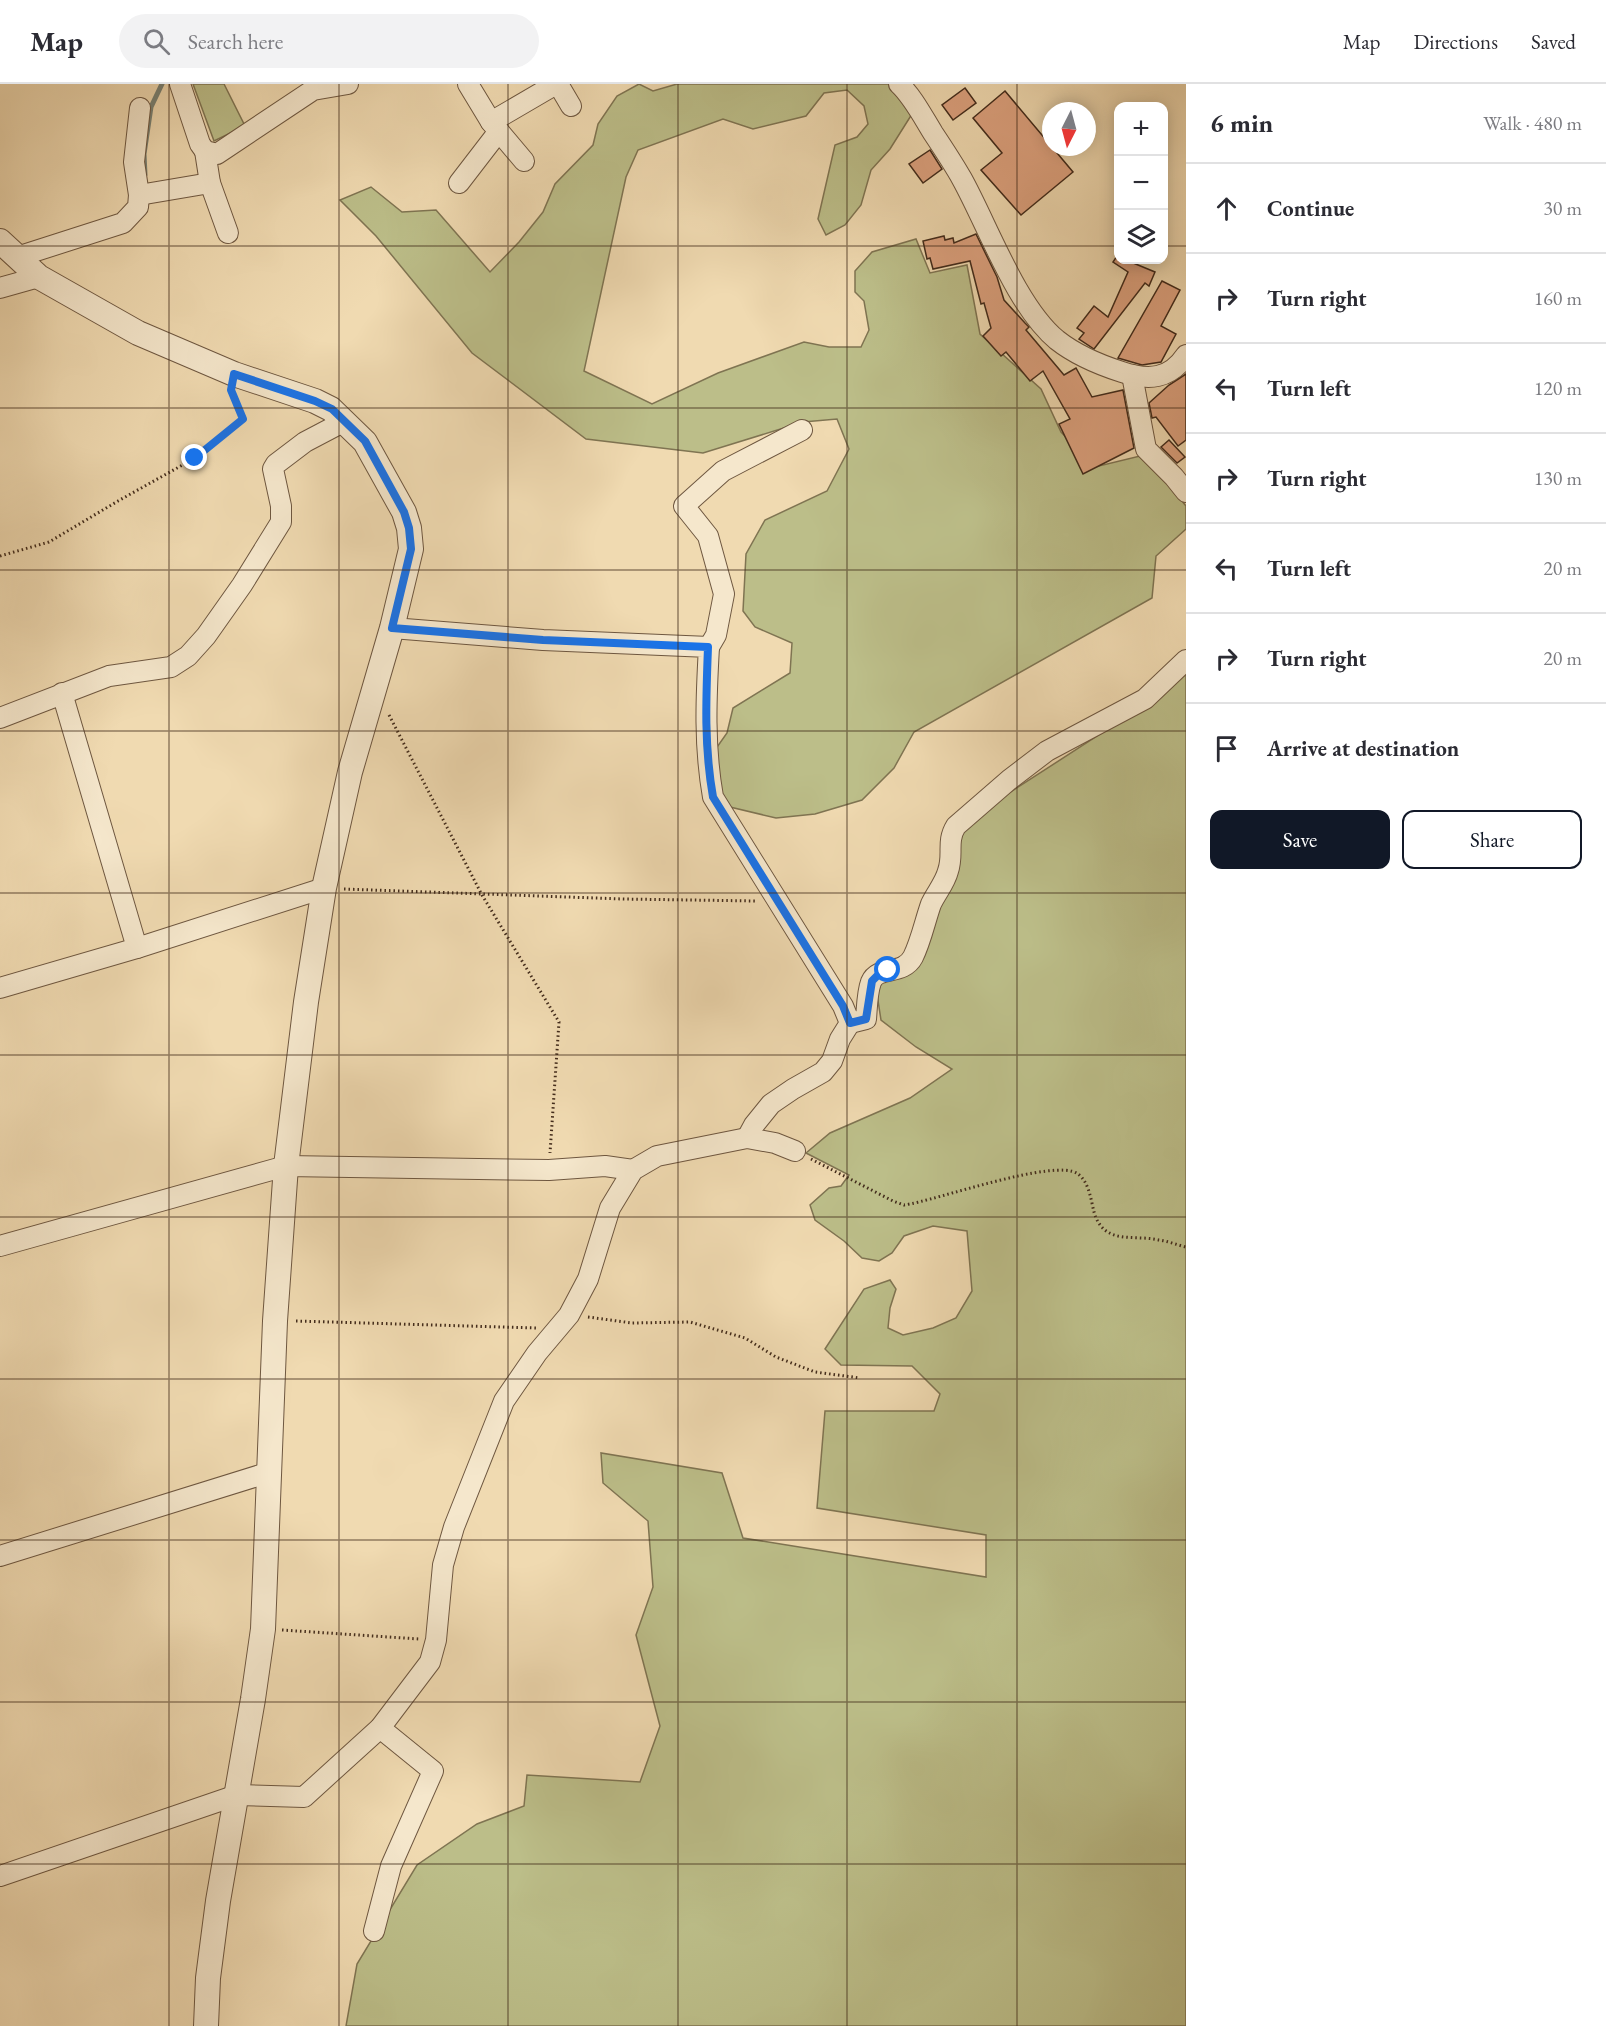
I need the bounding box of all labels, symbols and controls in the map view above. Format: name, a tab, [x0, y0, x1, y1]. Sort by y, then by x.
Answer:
search box	[119, 14, 539, 68]
text: Map	[30, 23, 83, 59]
icon: search	[140, 25, 173, 58]
text: Search here	[188, 27, 283, 56]
text: Map	[1343, 28, 1380, 55]
text: Directions	[1413, 28, 1498, 55]
text: Saved	[1531, 28, 1576, 55]
north arrow	[1042, 102, 1096, 156]
map controls	[1114, 102, 1168, 264]
button: +	[1114, 102, 1168, 156]
text: 6 min	[1210, 106, 1273, 140]
text: Walk · 480 m	[1483, 110, 1582, 136]
button: −	[1114, 156, 1168, 210]
icon: ahead	[1210, 192, 1243, 225]
text: Continue	[1267, 194, 1354, 223]
text: 30 m	[1543, 195, 1582, 221]
button: layers	[1114, 210, 1168, 264]
icon: right	[1210, 282, 1243, 315]
text: Turn right	[1267, 284, 1366, 313]
text: 160 m	[1534, 285, 1582, 311]
icon: left	[1210, 372, 1243, 405]
text: Turn left	[1267, 374, 1351, 403]
text: 120 m	[1534, 375, 1582, 401]
route end	[181, 444, 207, 470]
icon: right	[1210, 462, 1243, 495]
text: Turn right	[1267, 464, 1366, 493]
text: 130 m	[1534, 465, 1582, 491]
icon: left	[1210, 552, 1243, 585]
text: Turn left	[1267, 554, 1351, 583]
text: 20 m	[1543, 555, 1582, 581]
icon: right	[1210, 642, 1243, 675]
text: Turn right	[1267, 644, 1366, 673]
text: 20 m	[1543, 645, 1582, 671]
icon: arrive	[1210, 732, 1243, 765]
text: Arrive at destination	[1267, 734, 1459, 763]
button: Save	[1210, 810, 1390, 869]
button: Share	[1402, 810, 1582, 869]
route start	[874, 956, 900, 982]

